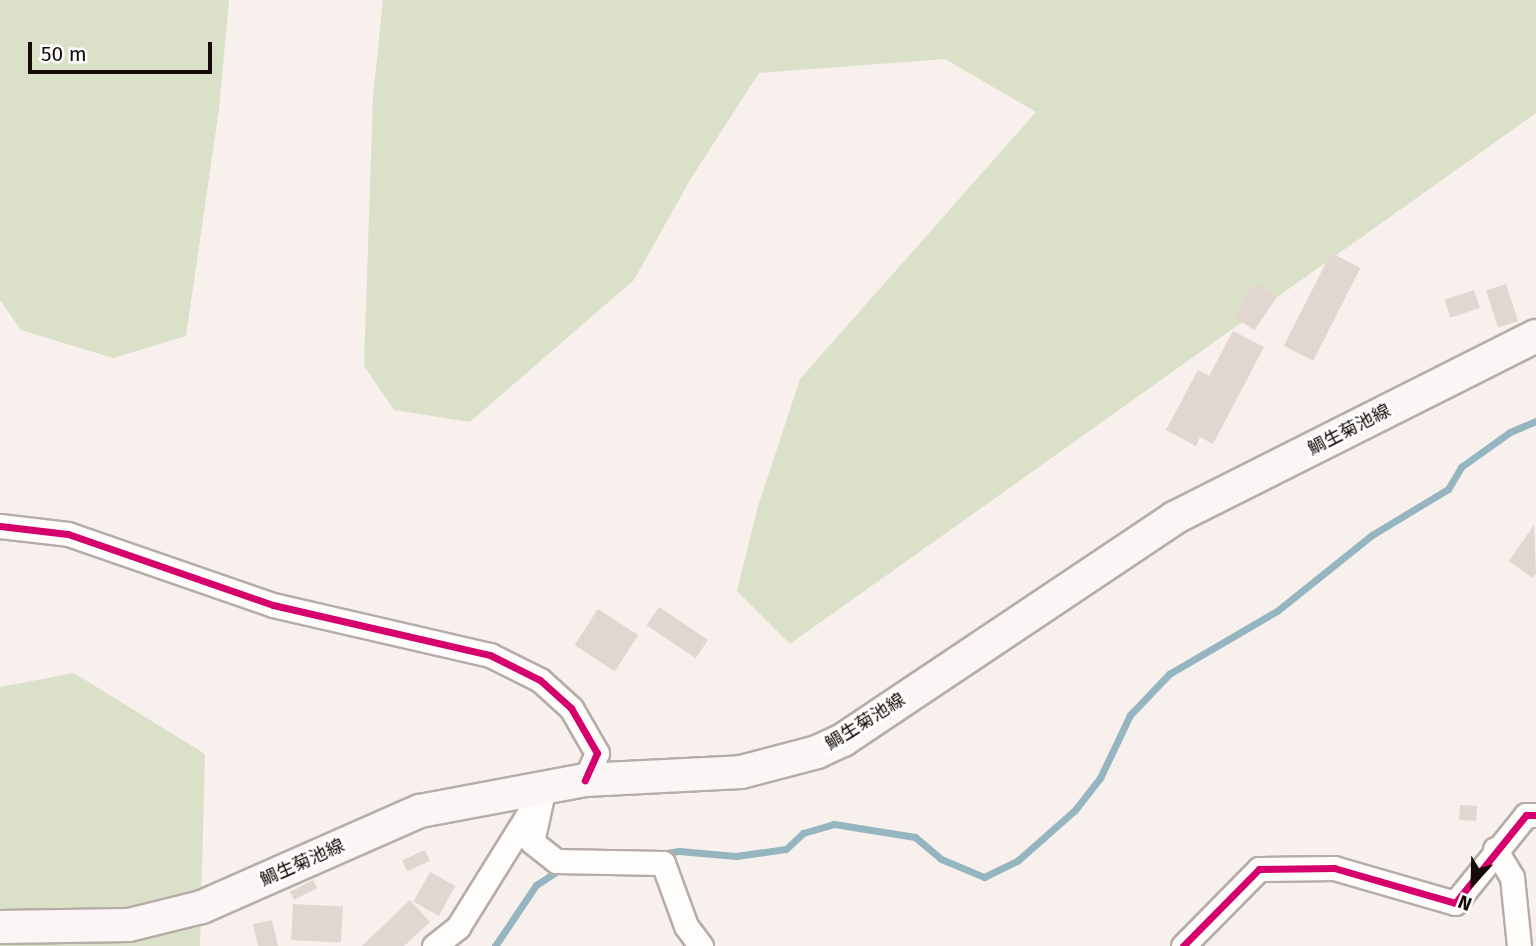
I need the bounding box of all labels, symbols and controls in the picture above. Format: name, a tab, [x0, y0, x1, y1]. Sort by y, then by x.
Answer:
scale bar	[32, 28, 215, 72]
text: 50 m	[41, 41, 87, 67]
street label: 鯛生菊池線	[1304, 400, 1394, 460]
street label: 鯛生菊池線	[821, 689, 909, 755]
street label: 鯛生菊池線	[256, 835, 348, 891]
north arrow	[1438, 848, 1508, 918]
text: N	[1455, 890, 1475, 916]

